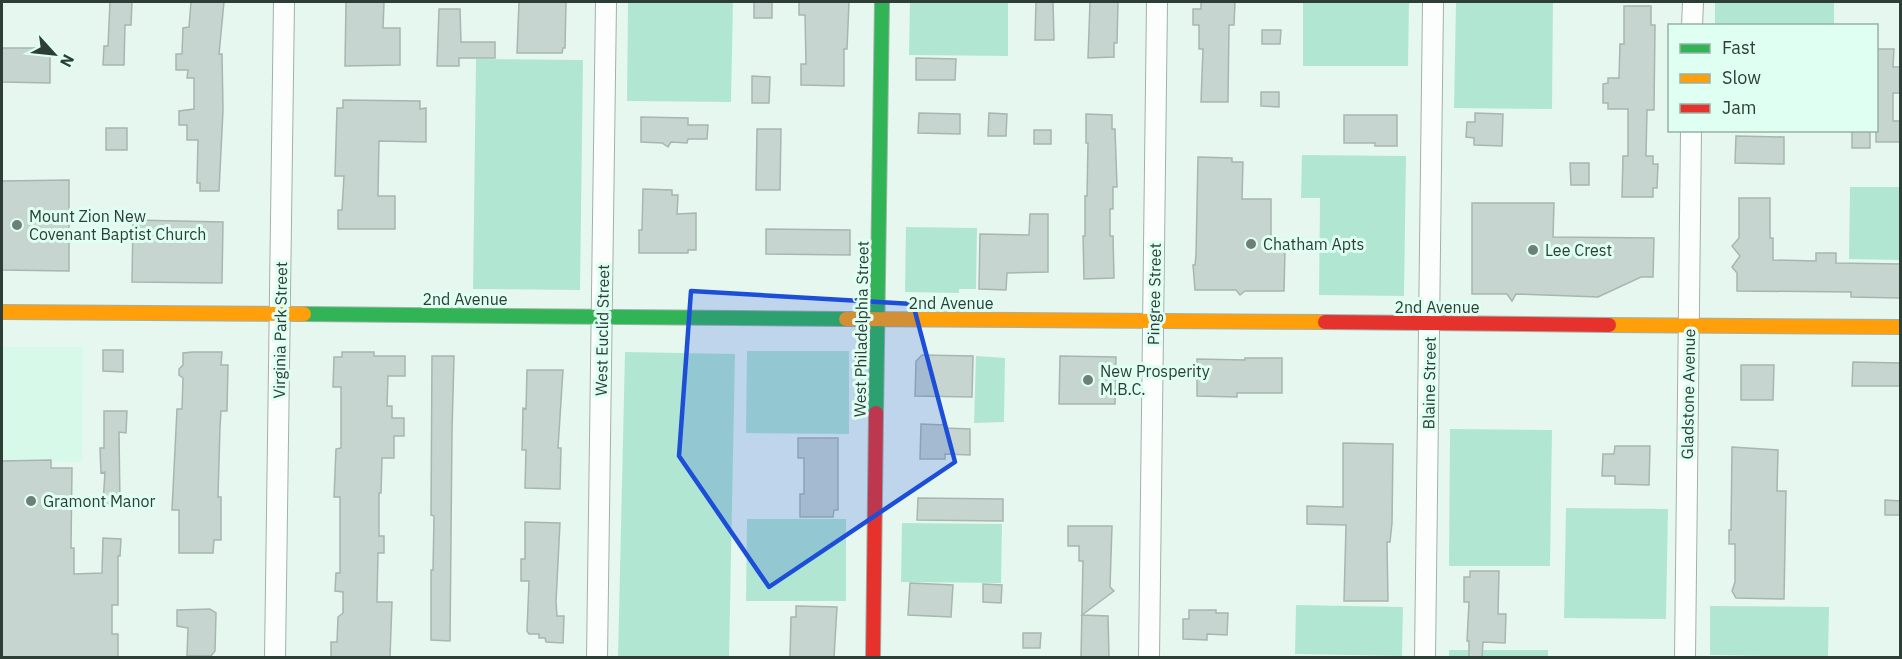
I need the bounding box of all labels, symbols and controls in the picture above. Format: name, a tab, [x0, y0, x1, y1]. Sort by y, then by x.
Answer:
north arrow	[24, 24, 84, 84]
legend	[1668, 24, 1878, 132]
text: Fast	[1722, 36, 1756, 59]
text: N	[56, 51, 79, 71]
text: Slow	[1722, 66, 1761, 89]
text: Jam	[1722, 96, 1757, 119]
place label: Mount Zion New Covenant Baptist Church	[29, 206, 206, 244]
marker: Mount Zion New Covenant Baptist Church	[10, 218, 24, 232]
place label: Chatham Apts	[1263, 234, 1364, 254]
marker: Chatham Apts	[1244, 237, 1258, 251]
place label: Lee Crest	[1545, 240, 1612, 260]
street label: West Philadelphia Street	[849, 241, 873, 417]
street label: Pingree Street	[1143, 243, 1165, 345]
marker: Lee Crest	[1526, 243, 1540, 257]
street label: Virginia Park Street	[269, 261, 291, 399]
street label: West Euclid Street	[591, 264, 613, 396]
street label: 2nd Avenue	[422, 289, 508, 309]
street label: 2nd Avenue	[908, 293, 994, 313]
street label: 2nd Avenue	[1394, 297, 1480, 317]
street label: Gladstone Avenue	[1677, 328, 1699, 459]
street label: Blaine Street	[1418, 336, 1440, 430]
place label: New Prosperity M.B.C.	[1100, 361, 1210, 399]
marker: New Prosperity M.B.C.	[1081, 373, 1095, 387]
place label: Gramont Manor	[43, 491, 155, 511]
marker: Gramont Manor	[24, 494, 38, 508]

